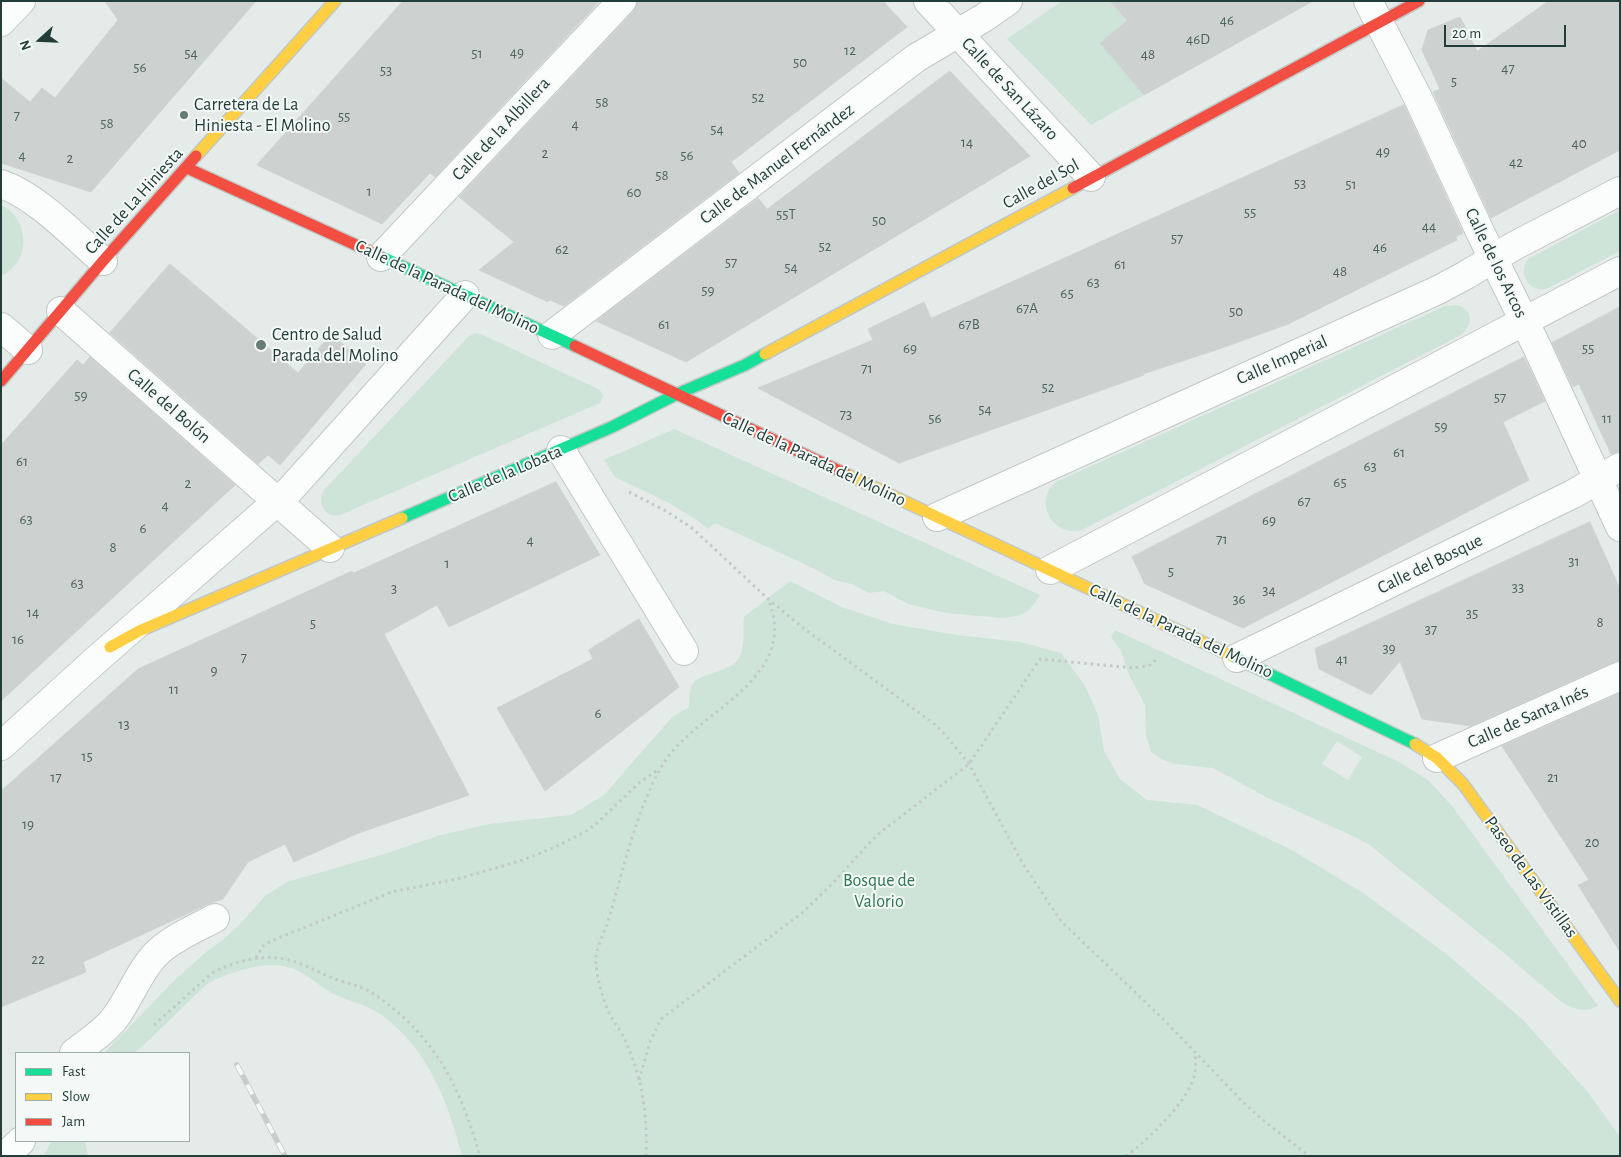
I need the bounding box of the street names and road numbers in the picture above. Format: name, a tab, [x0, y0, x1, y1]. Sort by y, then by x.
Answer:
street label: Calle de San Lázaro	[957, 33, 1063, 145]
street label: Calle de la Albillera	[447, 73, 555, 185]
street label: Calle de Manuel Fernández	[696, 99, 858, 229]
street label: Calle de La Hiniesta	[80, 143, 188, 259]
street label: Calle del Sol	[999, 154, 1083, 214]
street label: Calle de los Arcos	[1460, 204, 1532, 322]
street label: Calle de la Parada del Molino	[352, 235, 542, 339]
street label: Calle Imperial	[1233, 330, 1331, 390]
street label: Calle del Bolón	[123, 364, 215, 448]
street label: Calle de la Parada del Molino	[719, 407, 909, 511]
street label: Calle de la Lobata	[445, 440, 565, 508]
street label: Calle del Bosque	[1374, 529, 1486, 599]
street label: Calle de la Parada del Molino	[1086, 579, 1276, 683]
street label: Calle de Santa Inés	[1464, 681, 1592, 753]
street label: Paseo de Las Vistillas	[1480, 812, 1582, 942]

